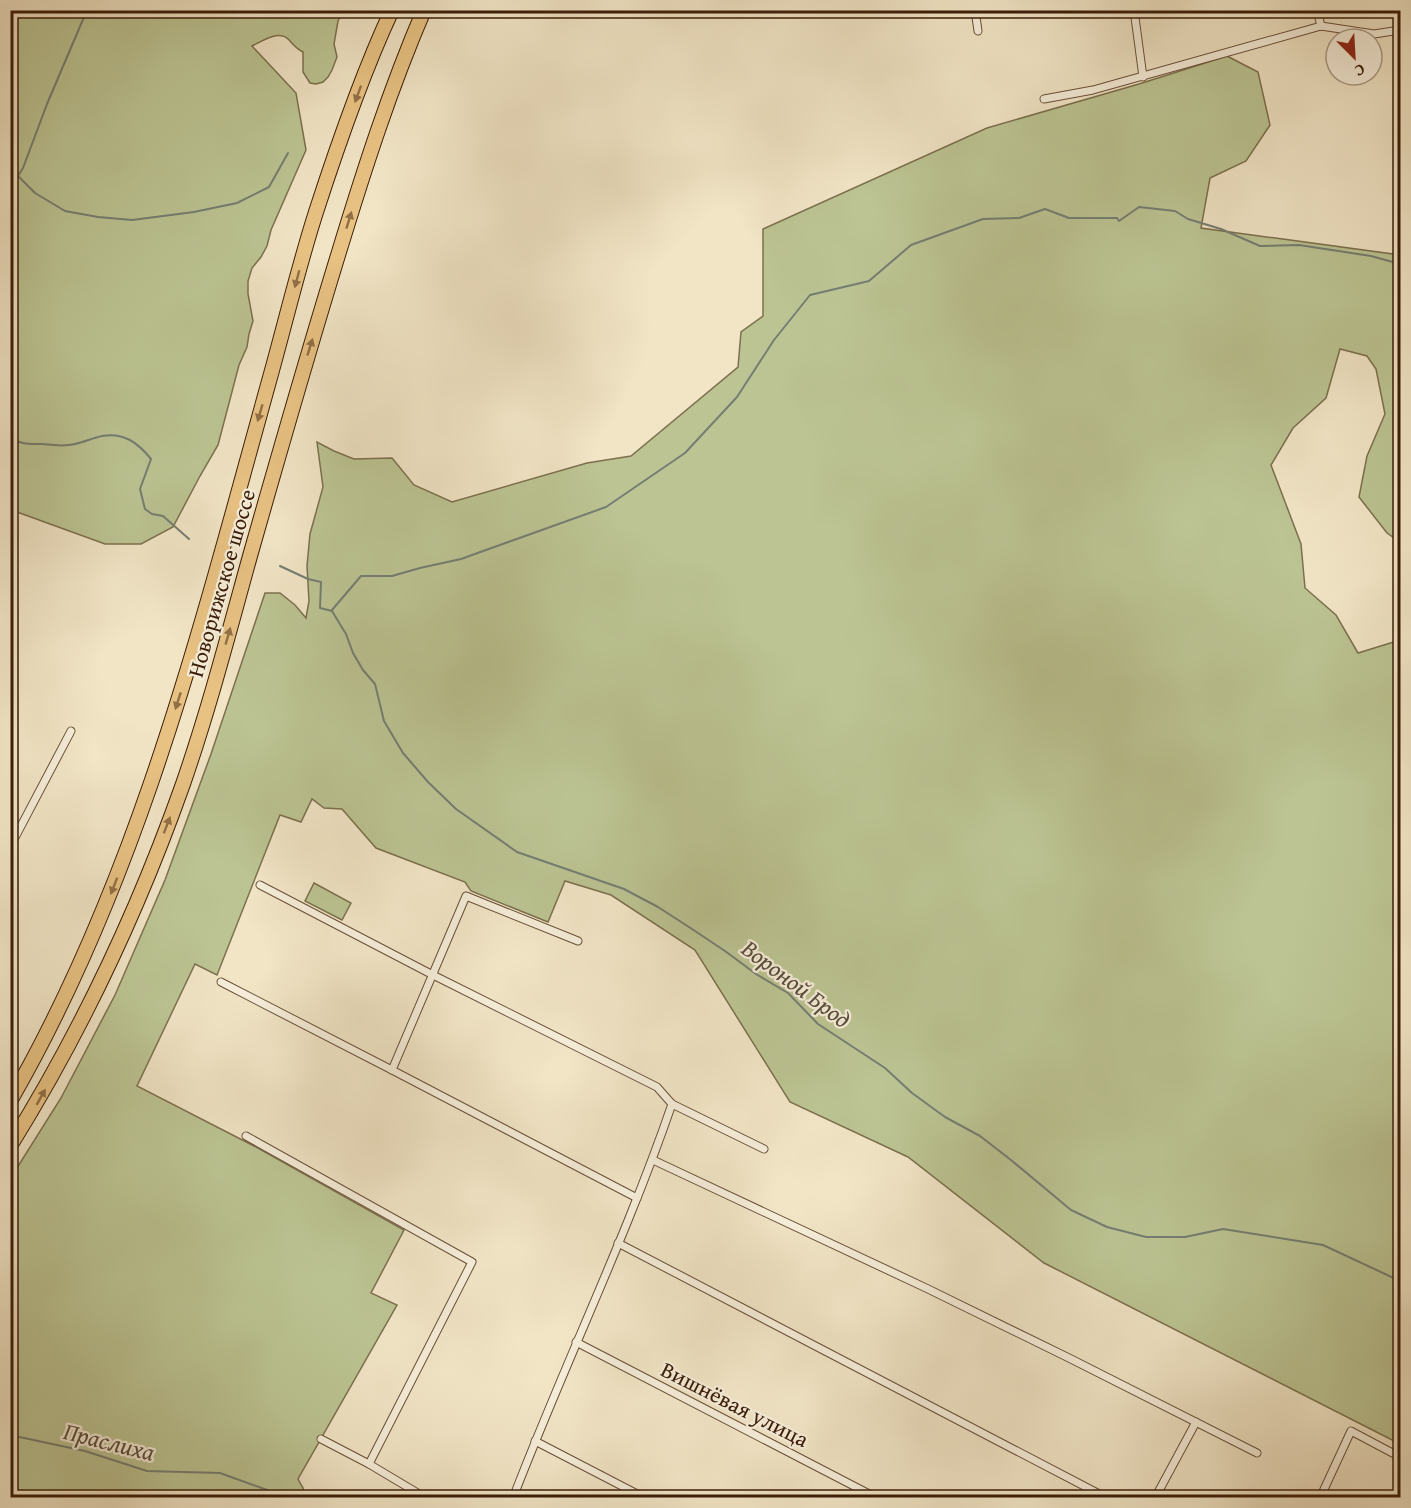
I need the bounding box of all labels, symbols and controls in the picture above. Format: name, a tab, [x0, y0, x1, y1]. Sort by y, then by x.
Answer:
north arrow	[1324, 27, 1384, 87]
text: С	[1351, 58, 1369, 84]
one-way arrow	[352, 85, 362, 103]
one-way arrow	[345, 211, 354, 229]
one-way arrow	[292, 270, 301, 288]
one-way arrow	[306, 338, 315, 356]
one-way arrow	[255, 404, 264, 422]
street label: Новорижское шоссе	[179, 485, 263, 681]
one-way arrow	[224, 627, 233, 645]
one-way arrow	[173, 692, 182, 710]
one-way arrow	[163, 816, 172, 834]
one-way arrow	[109, 877, 119, 895]
water label: Вороной Брод	[734, 930, 858, 1036]
one-way arrow	[36, 1088, 46, 1105]
street label: Вишнёвая улица	[656, 1353, 815, 1455]
water label: Праслиха	[60, 1413, 158, 1470]

